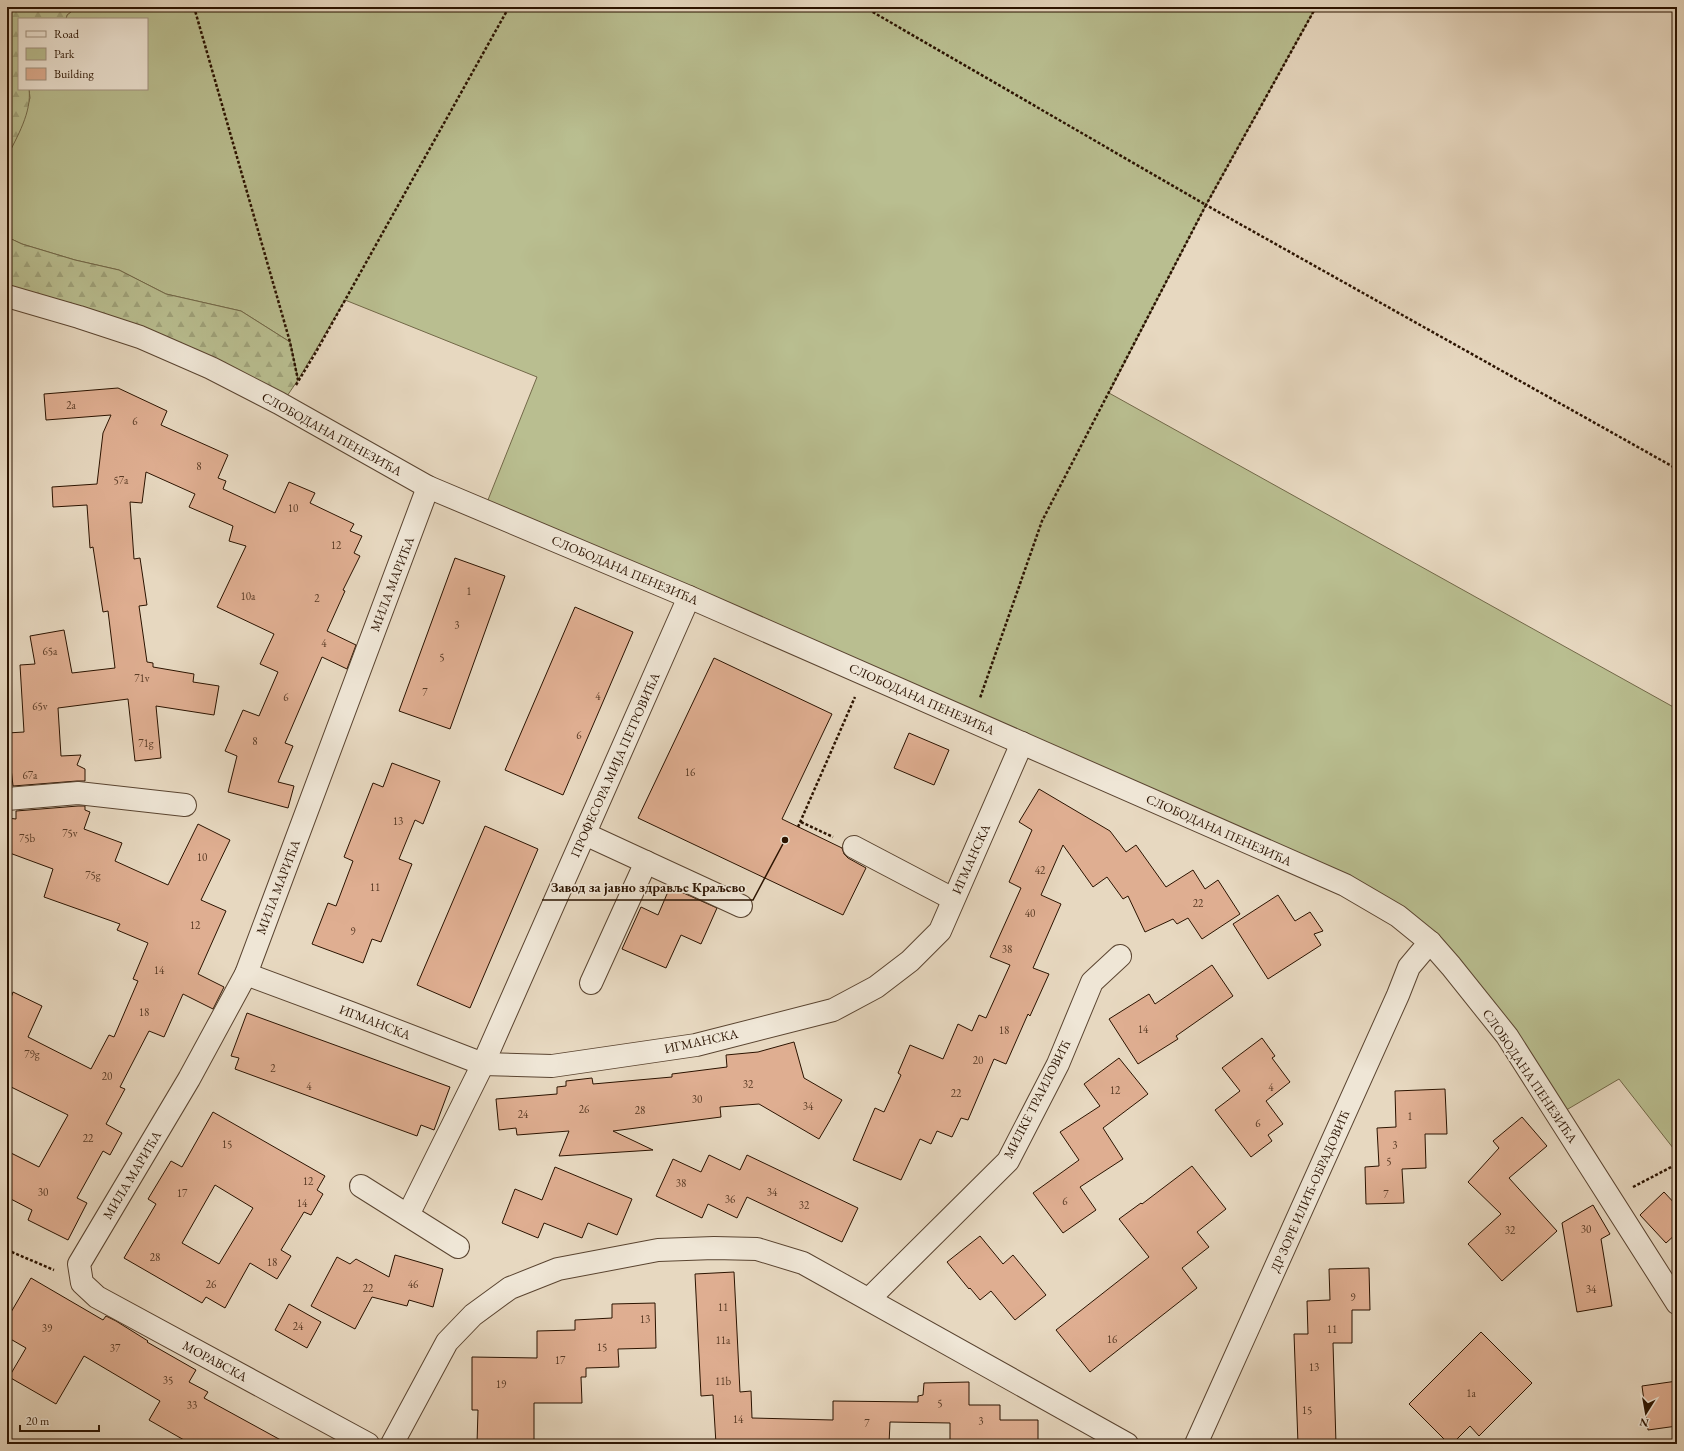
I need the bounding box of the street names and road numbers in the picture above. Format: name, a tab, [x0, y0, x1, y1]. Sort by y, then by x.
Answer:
street label: СЛОБОДАНА ПЕНЕЗИЋА	[259, 388, 406, 480]
street label: СЛОБОДАНА ПЕНЕЗИЋА	[549, 531, 702, 609]
street label: МИЛА МАРИЋА	[366, 533, 418, 634]
street label: СЛОБОДАНА ПЕНЕЗИЋА	[846, 659, 999, 739]
street label: ПРОФЕСОРА МИЈА ПЕТРОВИЋА	[566, 669, 664, 860]
street label: СЛОБОДАНА ПЕНЕЗИЋА	[1143, 790, 1296, 870]
street label: ИГМАНСКА	[948, 820, 994, 897]
street label: МИЛА МАРИЋА	[252, 836, 304, 937]
street label: ИГМАНСКА	[337, 1001, 414, 1044]
street label: СЛОБОДАНА ПЕНЕЗИЋА	[1479, 1006, 1582, 1147]
street label: ИГМАНСКА	[662, 1025, 741, 1057]
street label: МИЛКЕ ТРАИЛОВИЋ	[1000, 1037, 1074, 1161]
street label: ДР ЗОРЕ ИЛИЋ-ОБРАДОВИЋ	[1266, 1107, 1354, 1275]
street label: МИЛА МАРИЋА	[99, 1127, 166, 1222]
street label: МОРАВСКА	[180, 1337, 251, 1386]

